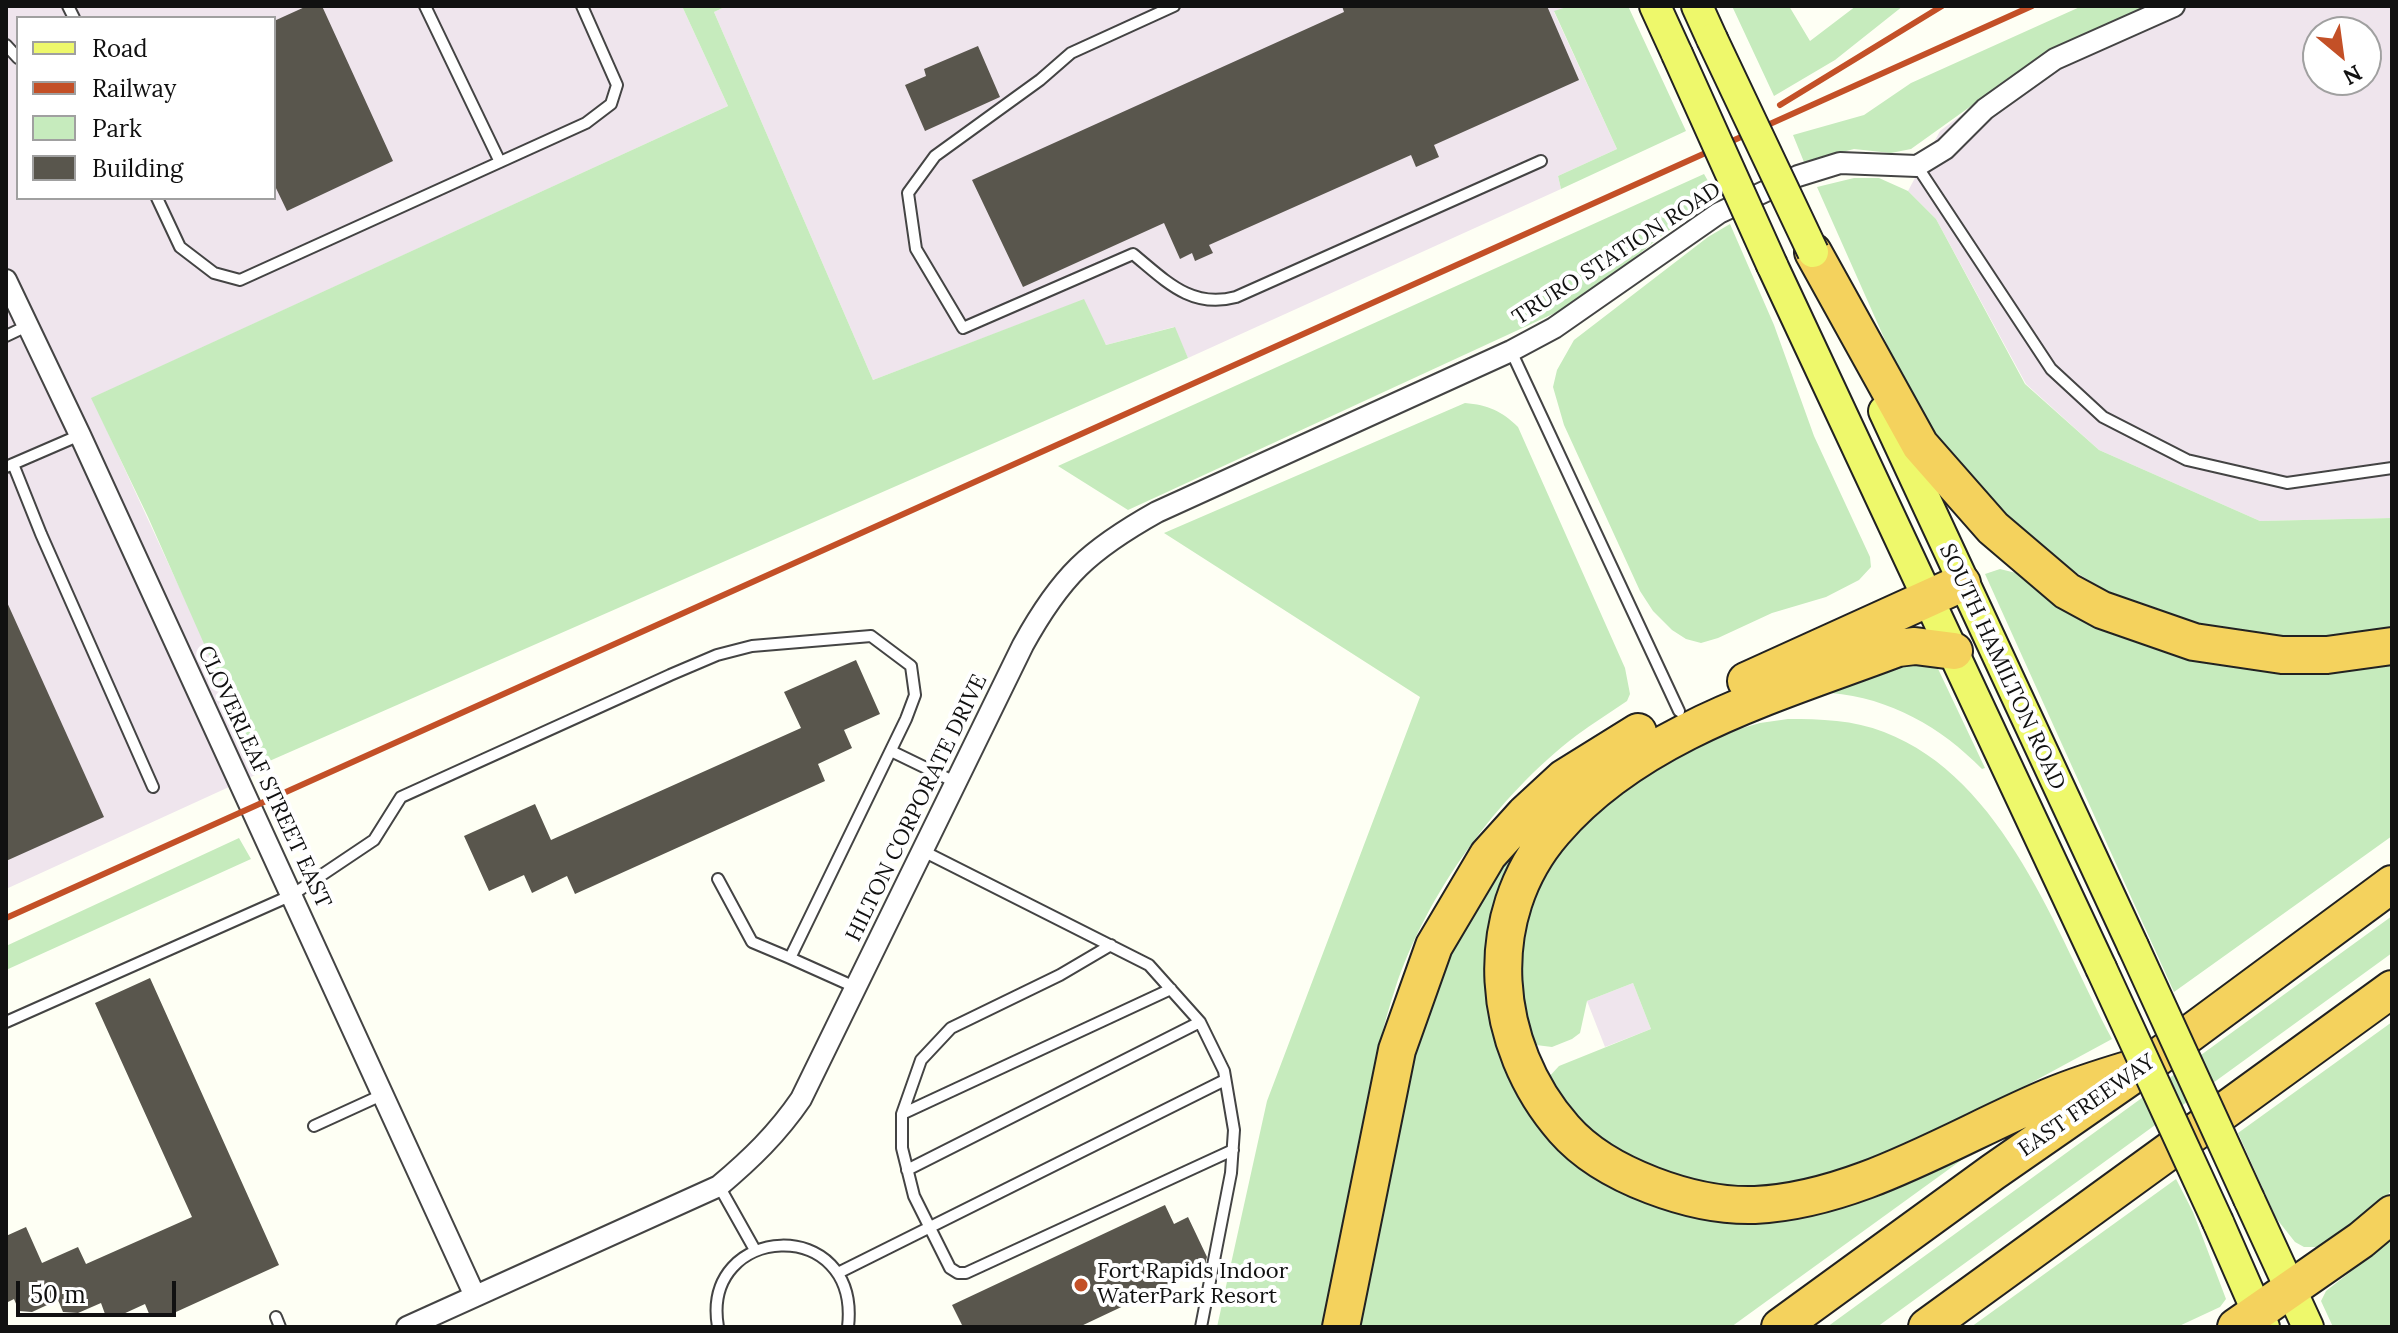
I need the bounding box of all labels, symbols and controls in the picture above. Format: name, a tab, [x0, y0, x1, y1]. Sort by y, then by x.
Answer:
legend	[16, 16, 276, 200]
north arrow	[2302, 16, 2382, 96]
text: Road	[92, 33, 148, 64]
text: N	[2338, 59, 2367, 92]
text: Railway	[92, 73, 176, 104]
text: Park	[92, 113, 142, 144]
text: Building	[92, 153, 183, 184]
street label: TRURO STATION ROAD	[1508, 177, 1726, 331]
street label: SOUTH HAMILTON ROAD	[1933, 540, 2071, 794]
street label: CLOVERLEAF STREET EAST	[192, 642, 336, 912]
street label: HILTON CORPORATE DRIVE	[841, 670, 993, 946]
street label: EAST FREEWAY	[2014, 1049, 2160, 1163]
place label: Fort Rapids Indoor WaterPark Resort	[1097, 1259, 1288, 1310]
scale bar	[20, 1265, 180, 1315]
marker: Fort Rapids Indoor WaterPark Resort	[1072, 1276, 1090, 1294]
text: 50 m	[30, 1279, 86, 1310]

